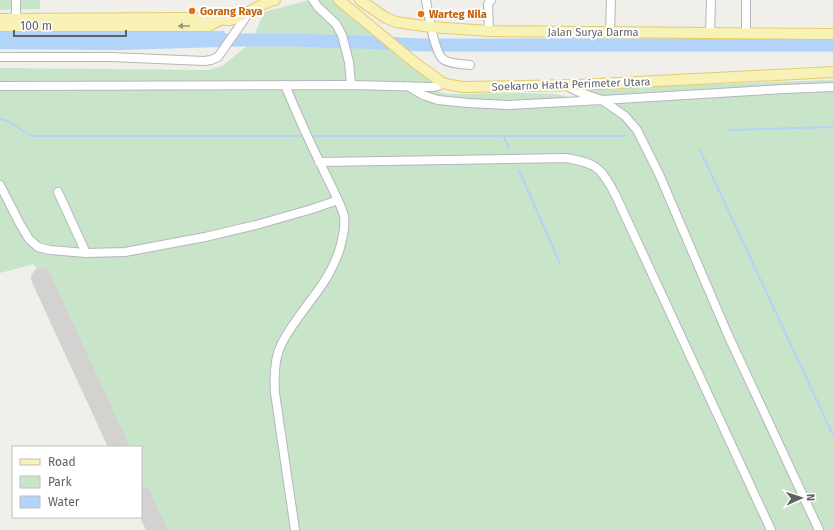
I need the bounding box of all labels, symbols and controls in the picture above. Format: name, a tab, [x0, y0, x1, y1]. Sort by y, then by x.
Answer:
place label: Gorang Raya	[200, 5, 263, 18]
marker: Gorang Raya	[187, 6, 197, 16]
place label: Warteg Nila	[429, 8, 487, 21]
marker: Warteg Nila	[416, 9, 426, 19]
scale bar	[14, 12, 126, 38]
text: 100 m	[20, 19, 52, 33]
one-way arrow	[177, 23, 190, 29]
street label: Jalan Surya Darma	[547, 26, 639, 39]
street label: Soekarno Hatta Perimeter Utara	[491, 75, 651, 94]
legend	[12, 446, 142, 518]
text: Road	[48, 455, 76, 469]
text: Park	[48, 475, 72, 489]
north arrow	[781, 478, 821, 518]
text: N	[804, 494, 817, 501]
text: Water	[48, 495, 80, 509]

